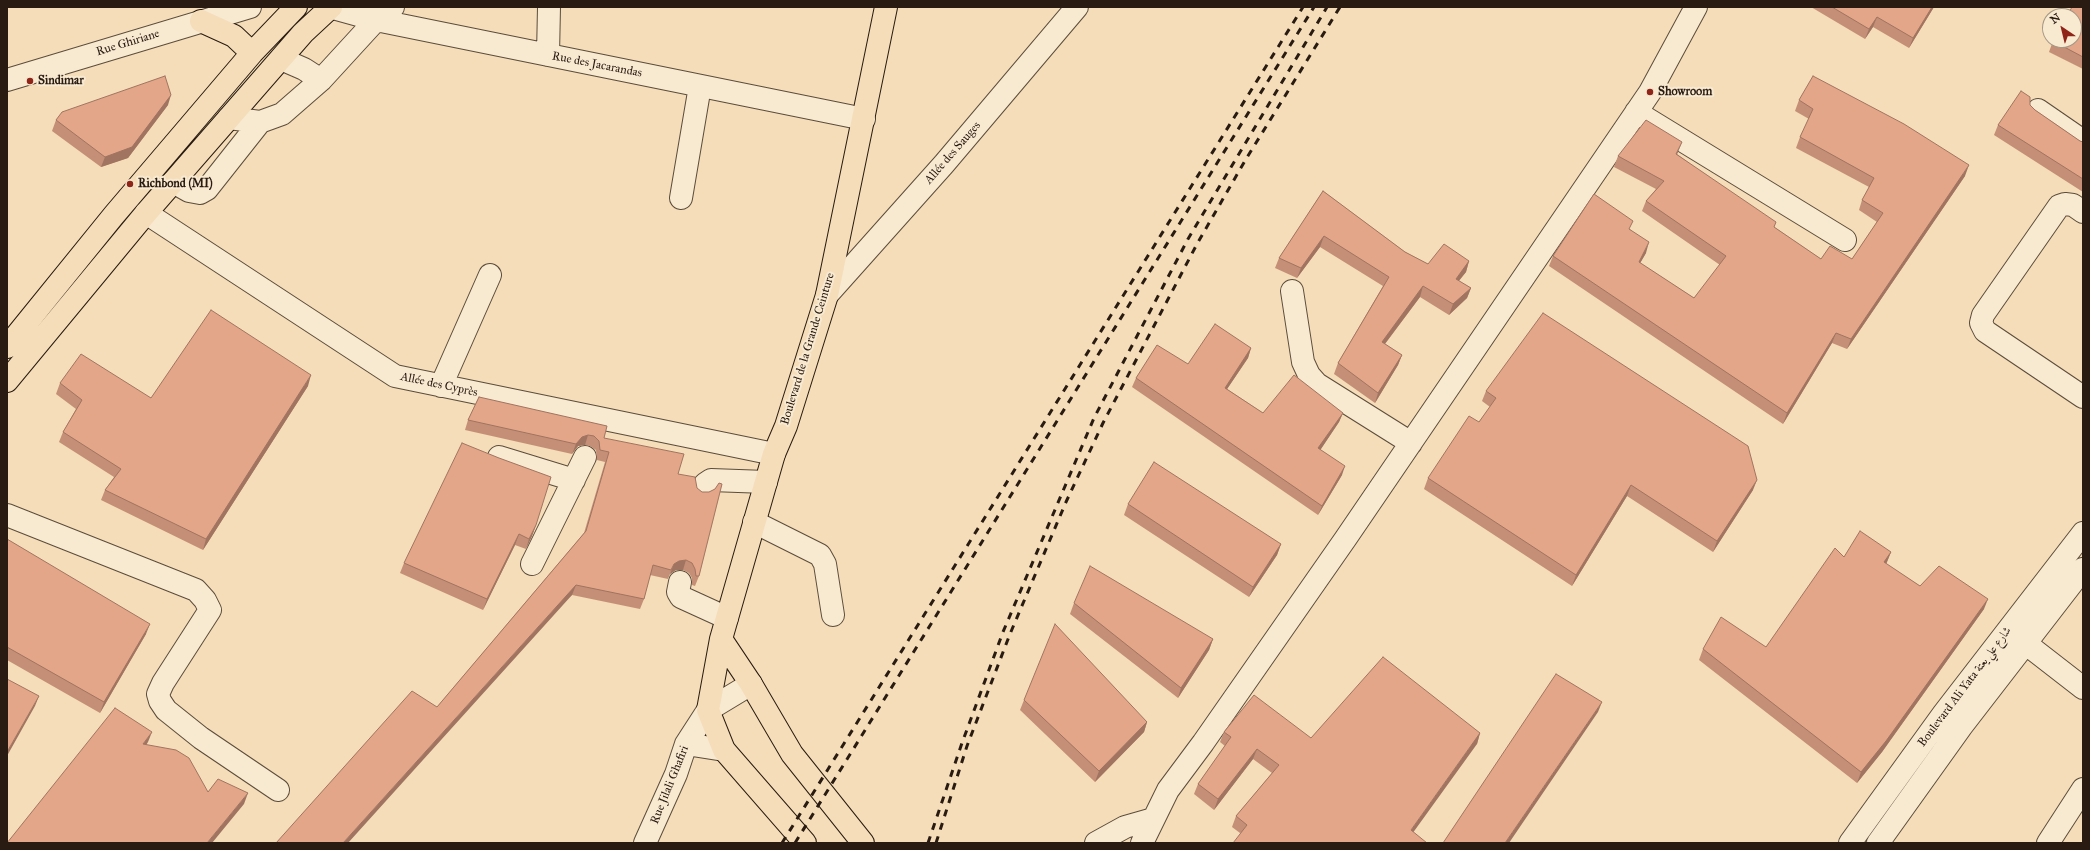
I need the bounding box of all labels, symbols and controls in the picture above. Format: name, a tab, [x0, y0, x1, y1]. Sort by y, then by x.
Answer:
north arrow	[2042, 8, 2082, 48]
text: N	[2048, 11, 2063, 27]
street label: Rue Ghiriane	[95, 27, 161, 59]
street label: Rue des Jacarandas	[551, 49, 643, 81]
place label: Sindimar	[38, 74, 84, 88]
marker: Sindimar	[25, 76, 35, 86]
place label: Showroom	[1658, 85, 1712, 99]
marker: Showroom	[1645, 87, 1655, 97]
street label: Allée des Sauges	[922, 119, 984, 187]
place label: Richbond (MI)	[138, 177, 213, 191]
marker: Richbond (MI)	[125, 179, 135, 189]
street label: Boulevard de la Grande Ceinture	[778, 271, 838, 427]
street label: Allée des Cyprès	[399, 370, 479, 400]
street label: Boulevard Ali Yata شارع علي يعتة	[1915, 624, 2015, 750]
street label: Rue Jilali Ghafiri	[648, 744, 692, 826]

